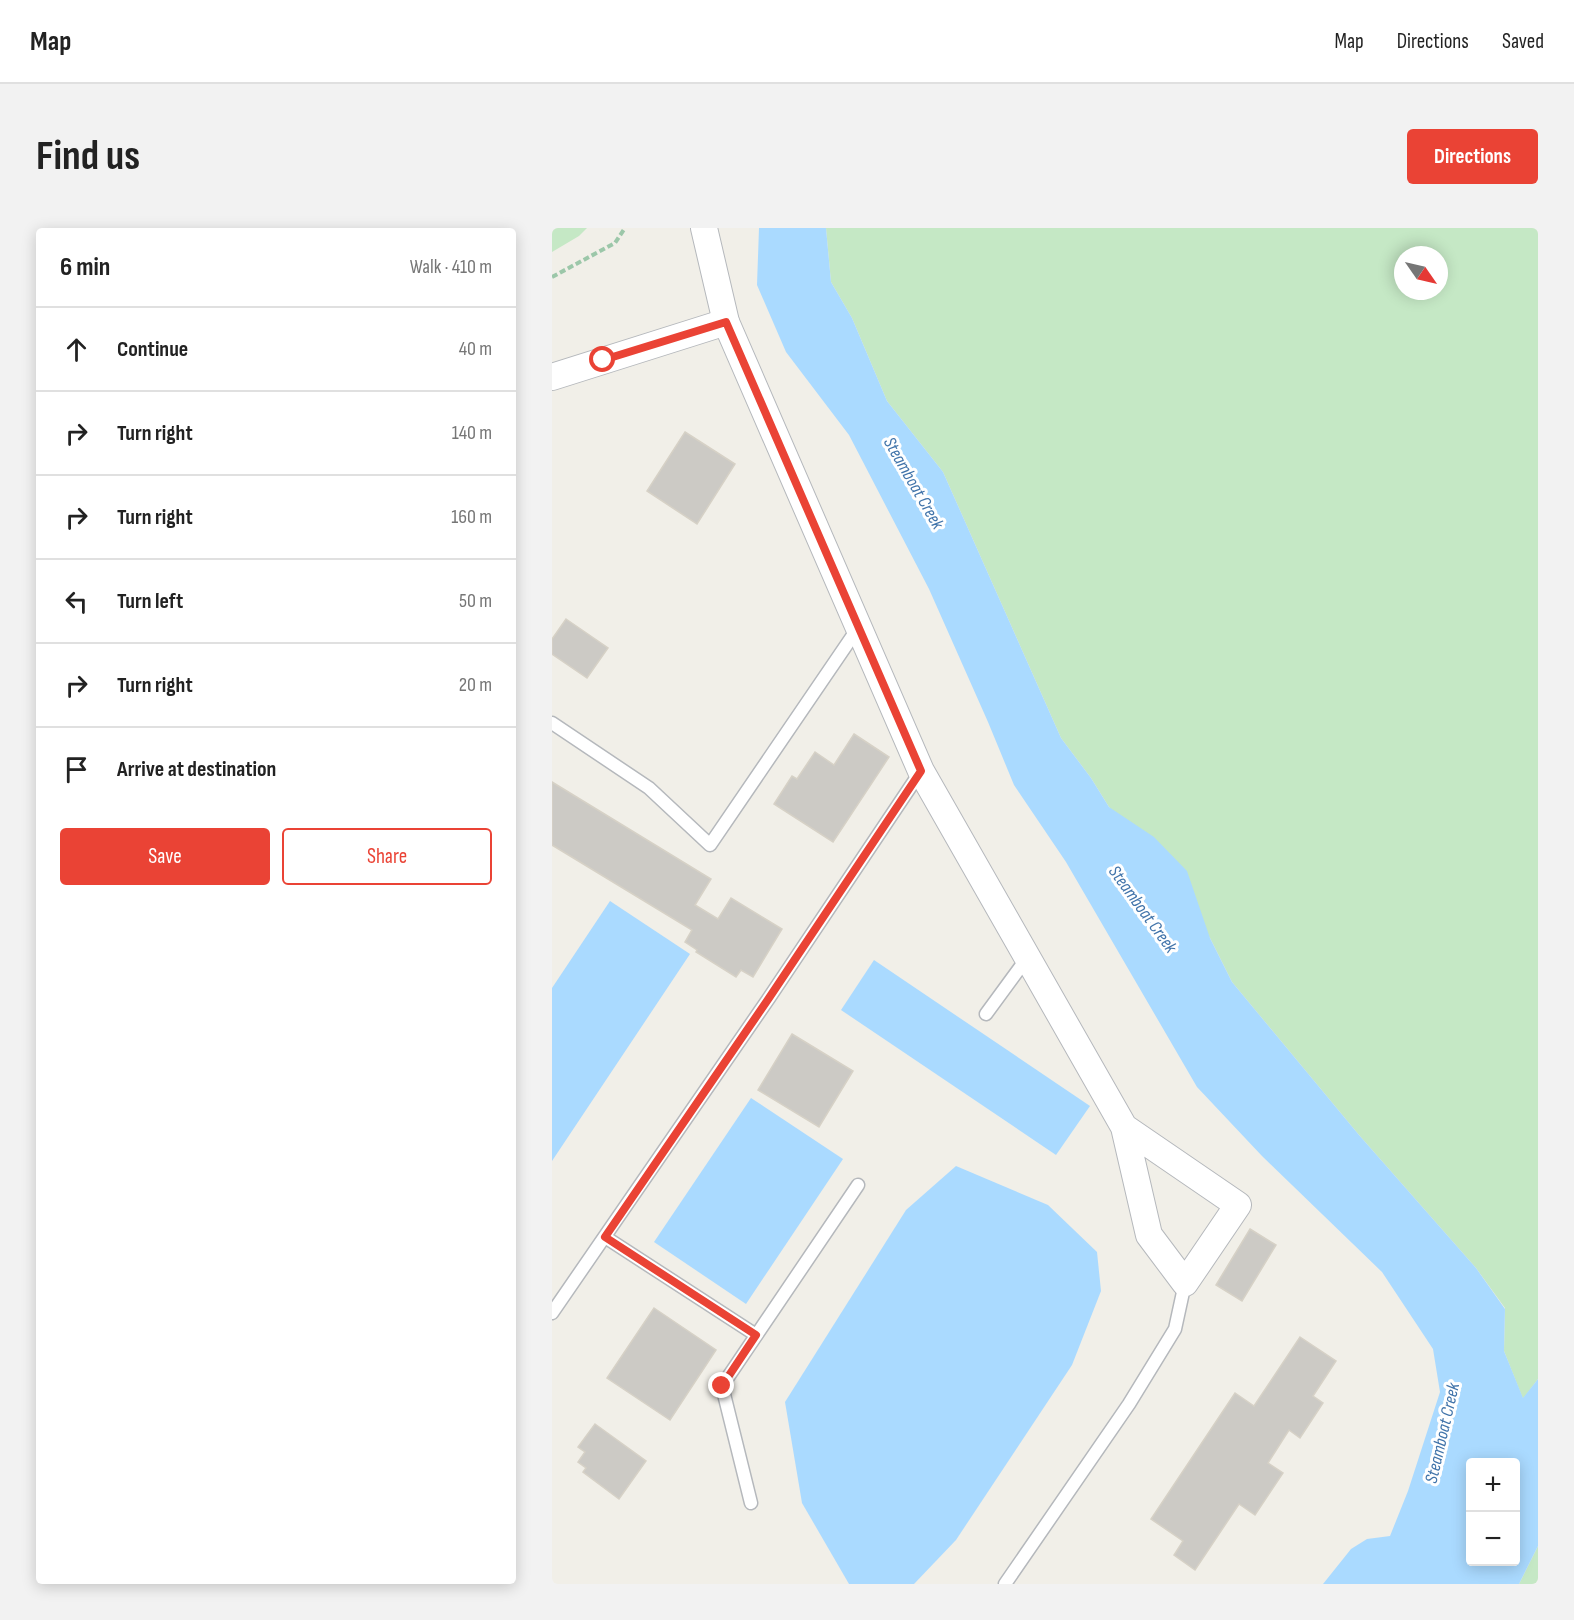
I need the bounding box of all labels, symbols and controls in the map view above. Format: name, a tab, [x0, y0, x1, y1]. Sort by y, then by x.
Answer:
text: Map	[30, 25, 71, 58]
text: Map	[1334, 29, 1364, 54]
text: Directions	[1397, 29, 1469, 54]
text: Saved	[1502, 29, 1544, 54]
button: Directions	[1407, 129, 1538, 184]
text: Find us	[36, 131, 140, 182]
north arrow	[1394, 246, 1448, 300]
text: 6 min	[60, 252, 110, 283]
text: Walk · 410 m	[410, 255, 492, 279]
icon: ahead	[60, 333, 93, 366]
text: Continue	[117, 336, 188, 363]
text: 40 m	[459, 337, 492, 361]
route start	[589, 346, 615, 372]
icon: right	[60, 417, 93, 450]
text: Turn right	[117, 420, 193, 447]
text: 140 m	[452, 421, 492, 445]
water label: Steamboat Creek	[879, 434, 949, 534]
icon: right	[60, 501, 93, 534]
text: Turn right	[117, 504, 193, 531]
text: 160 m	[451, 505, 492, 529]
icon: left	[60, 585, 93, 618]
text: Turn left	[117, 588, 183, 615]
text: 50 m	[459, 589, 492, 613]
icon: right	[60, 669, 93, 702]
text: Turn right	[117, 672, 193, 699]
text: 20 m	[459, 673, 492, 697]
icon: arrive	[60, 753, 93, 786]
text: Arrive at destination	[117, 756, 276, 783]
button: Save	[60, 828, 270, 885]
button: Share	[282, 828, 492, 885]
water label: Steamboat Creek	[1104, 862, 1182, 958]
route end	[708, 1372, 734, 1398]
water label: Steamboat Creek	[1421, 1380, 1465, 1485]
map controls	[1466, 1458, 1520, 1566]
button: +	[1466, 1458, 1520, 1512]
button: −	[1466, 1512, 1520, 1566]

